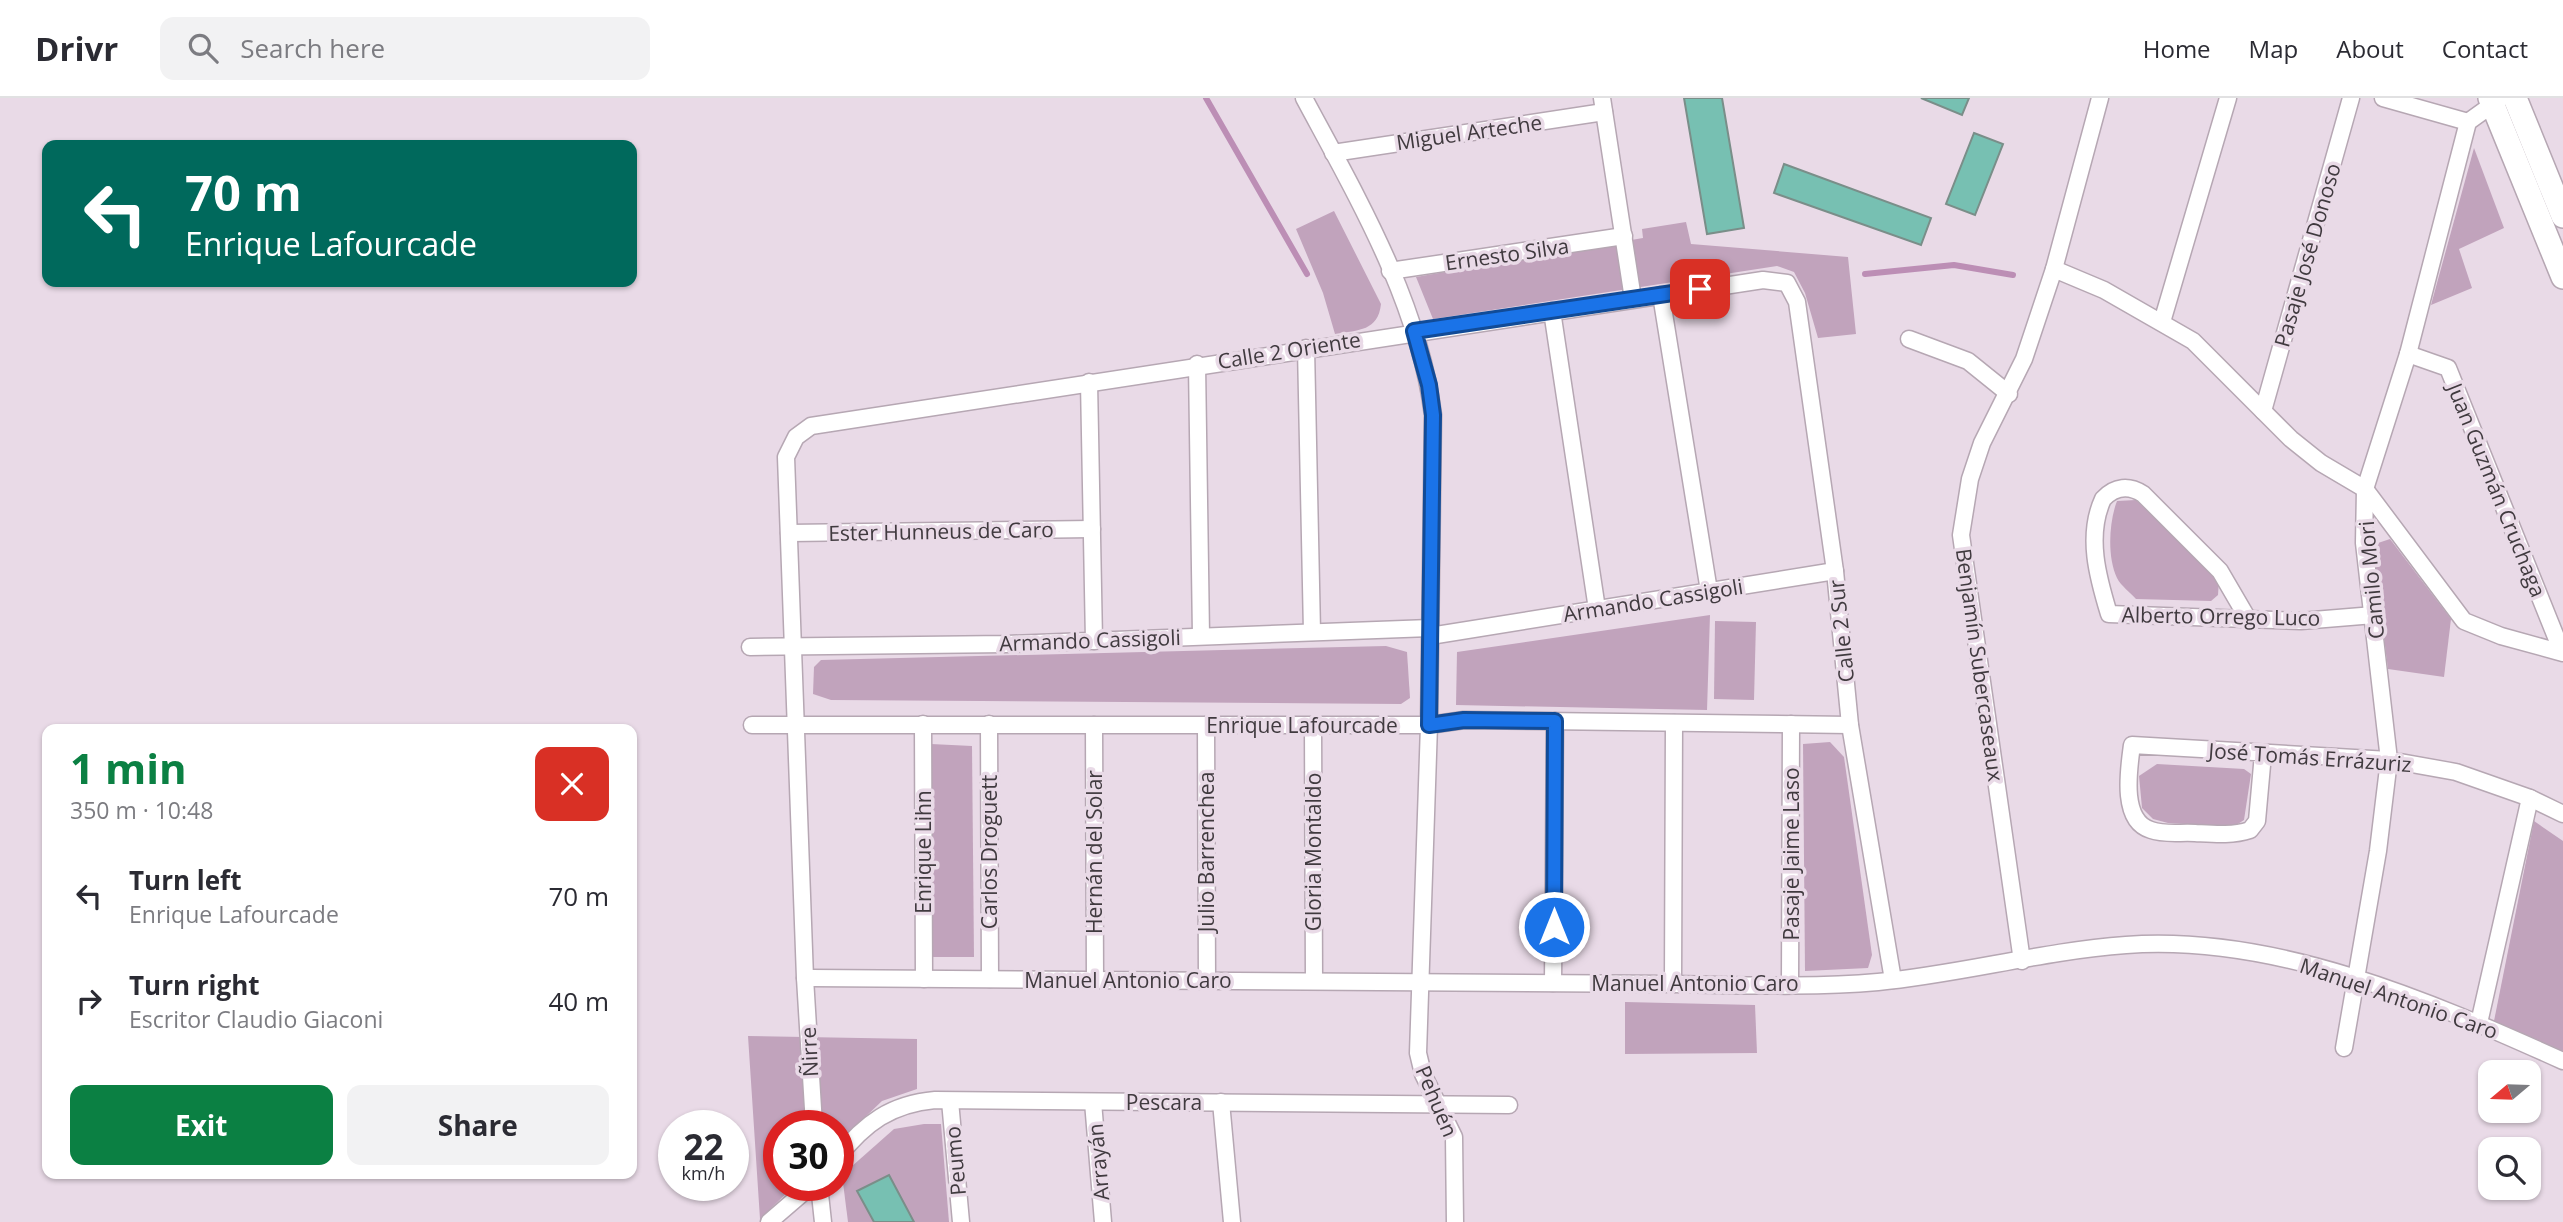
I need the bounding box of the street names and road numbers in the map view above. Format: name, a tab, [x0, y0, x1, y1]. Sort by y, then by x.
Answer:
street label: Miguel Arteche	[1394, 108, 1544, 156]
street label: Pasaje José Donoso	[2267, 160, 2347, 350]
street label: Ernesto Silva	[1443, 231, 1571, 277]
street label: Calle 2 Oriente	[1216, 325, 1362, 375]
street label: Juan Guzmán Cruchaga	[2441, 377, 2553, 601]
street label: Ester Hunneus de Caro	[828, 515, 1054, 547]
street label: Camilo Mori	[2352, 520, 2390, 640]
street label: Benjamín Subercaseaux	[1950, 547, 2010, 783]
street label: Armando Cassigoli	[1561, 572, 1745, 628]
street label: Calle 2 Sur	[1822, 578, 1860, 684]
street label: Alberto Orrego Luco	[2121, 600, 2321, 632]
street label: Armando Cassigoli	[999, 623, 1181, 657]
street label: Enrique Lafourcade	[1206, 711, 1398, 739]
street label: José Tomás Errázuriz	[2206, 736, 2413, 778]
street label: Pasaje Jaime Laso	[1777, 767, 1805, 941]
street label: Hernán del Solar	[1080, 770, 1108, 934]
street label: Julio Barrenchea	[1192, 772, 1220, 934]
street label: Gloria Montaldo	[1299, 773, 1327, 931]
street label: Carlos Droguett	[975, 775, 1003, 929]
street label: Enrique Lihn	[909, 790, 937, 914]
street label: Manuel Antonio Caro	[2296, 951, 2502, 1045]
street label: Manuel Antonio Caro	[1024, 966, 1232, 994]
street label: Manuel Antonio Caro	[1591, 969, 1799, 997]
street label: Ñirre	[794, 1026, 824, 1078]
street label: Pehuén	[1409, 1061, 1465, 1141]
street label: Pescara	[1126, 1088, 1202, 1116]
street label: Arrayán	[1081, 1122, 1115, 1202]
street label: Peumo	[938, 1125, 972, 1197]

